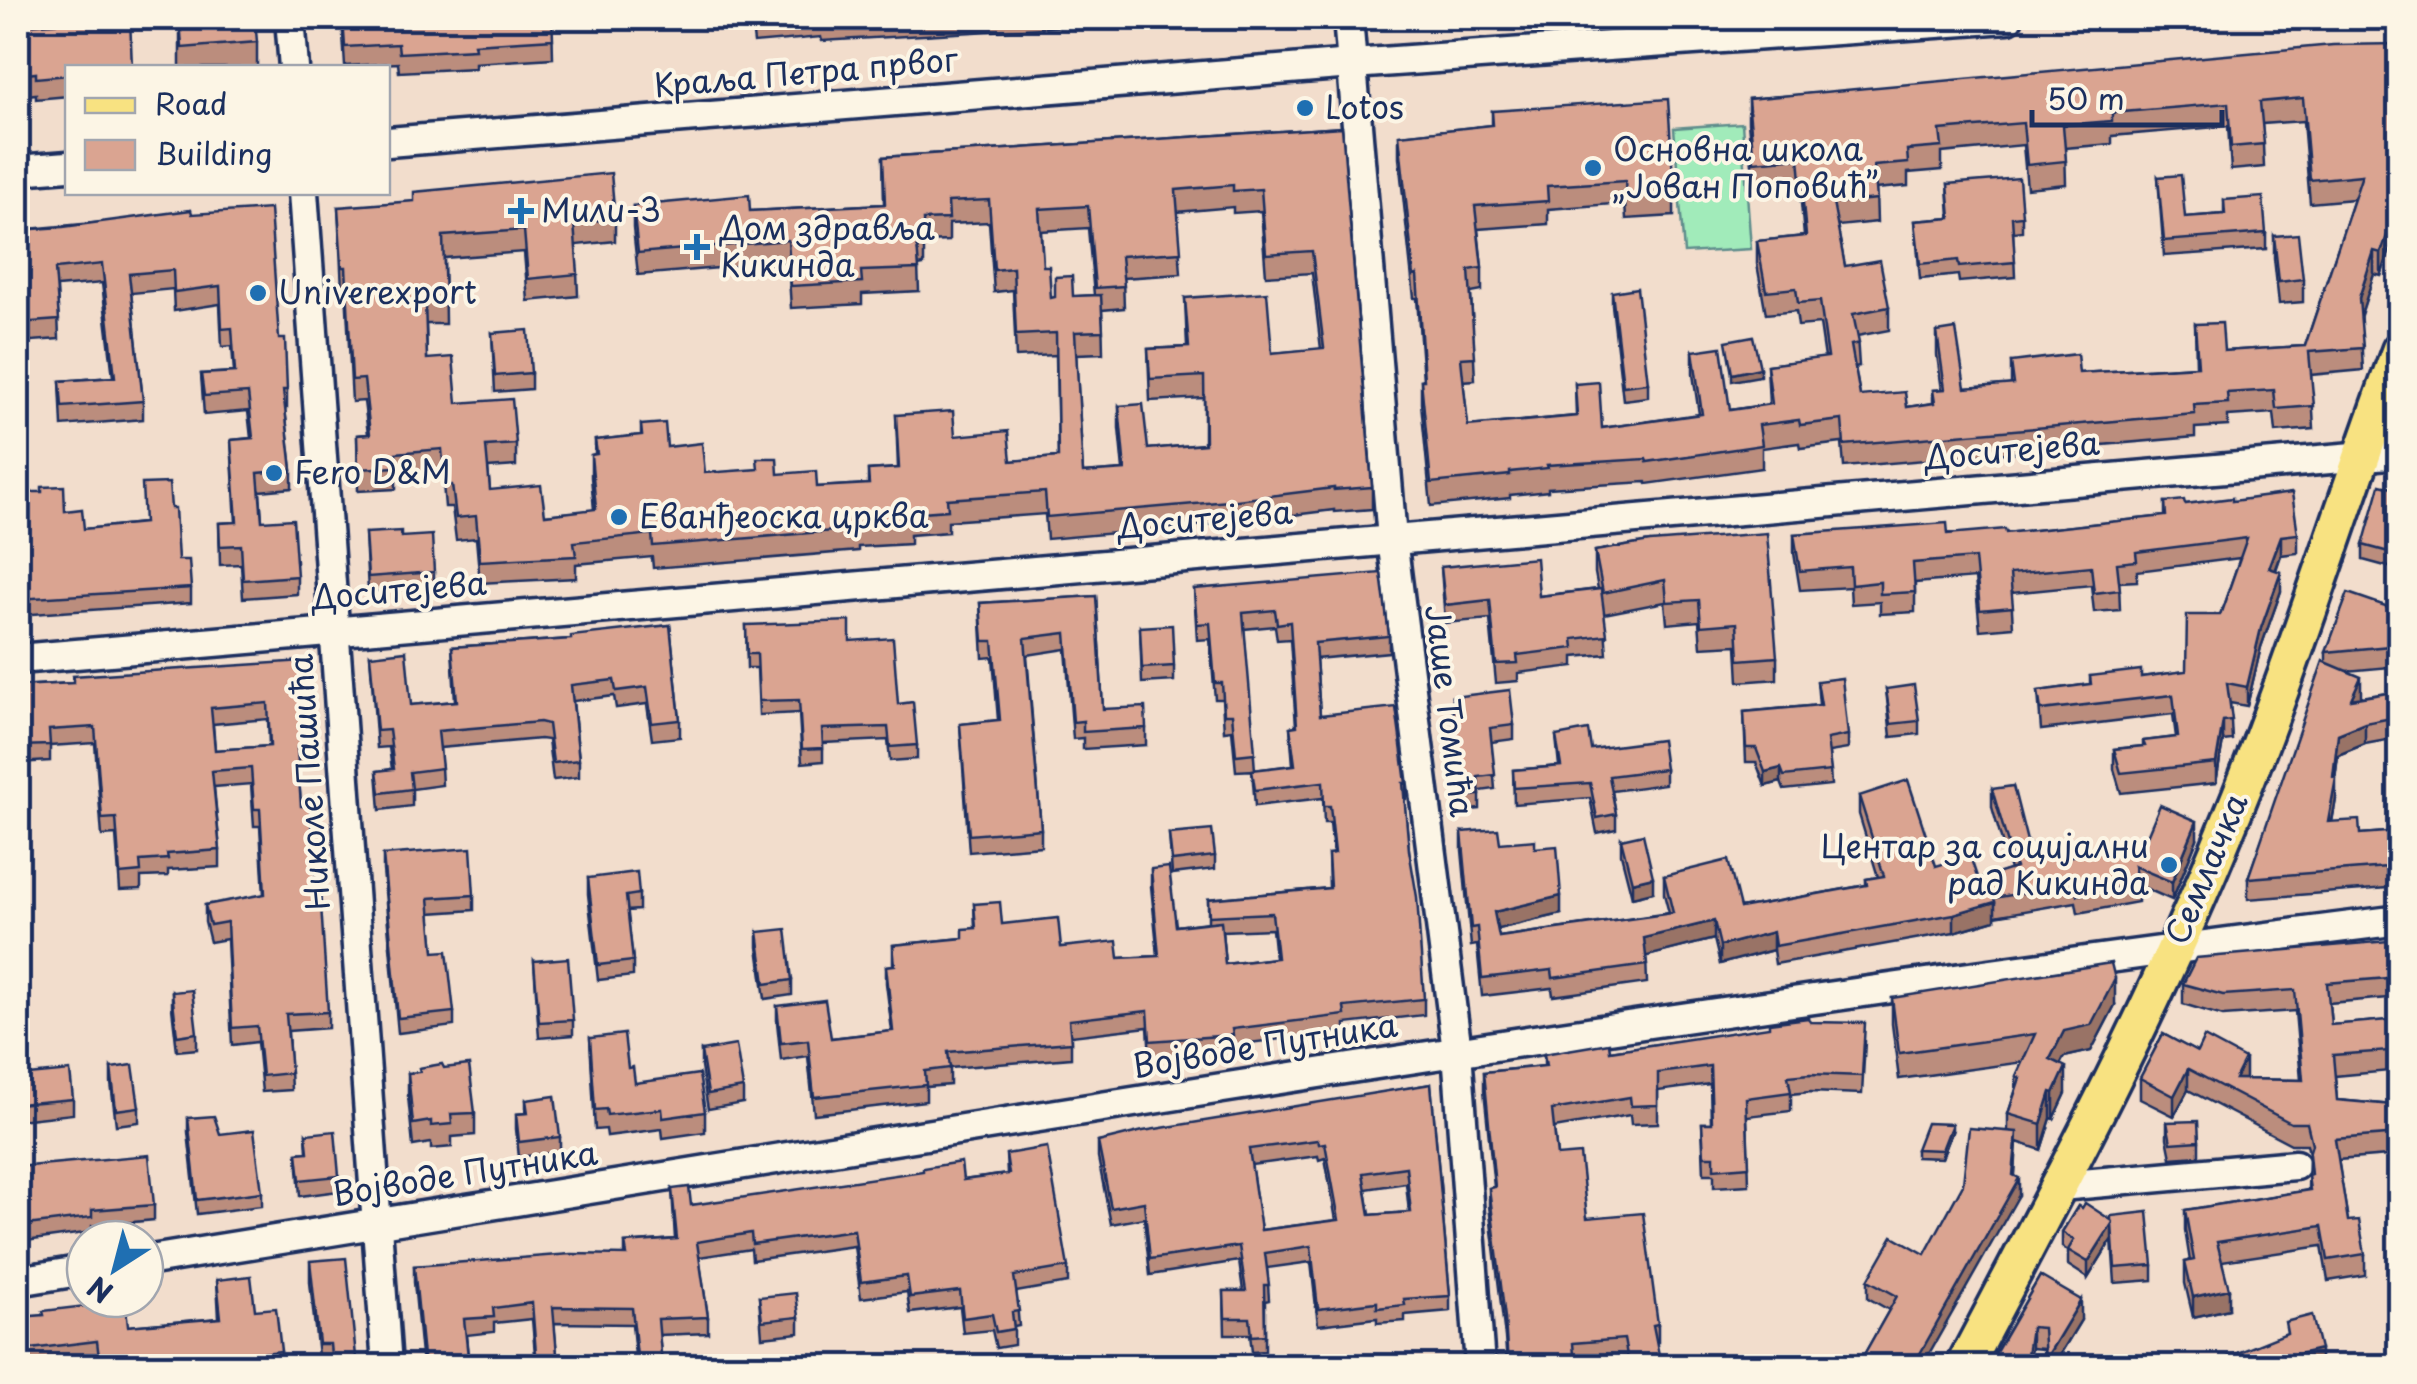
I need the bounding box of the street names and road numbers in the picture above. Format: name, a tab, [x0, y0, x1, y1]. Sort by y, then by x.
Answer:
street label: Краља Петра првог	[652, 34, 960, 108]
street label: Доситејева	[1921, 417, 2101, 481]
street label: Доситејева	[1114, 486, 1294, 550]
street label: Доситејева	[308, 557, 488, 621]
street label: Јаше Томића	[1414, 602, 1488, 819]
street label: Николе Пашића	[275, 653, 341, 912]
street label: Семлачка	[2152, 785, 2259, 951]
street label: Војводе Путника	[1129, 999, 1401, 1089]
street label: Војводе Путника	[329, 1127, 601, 1217]

